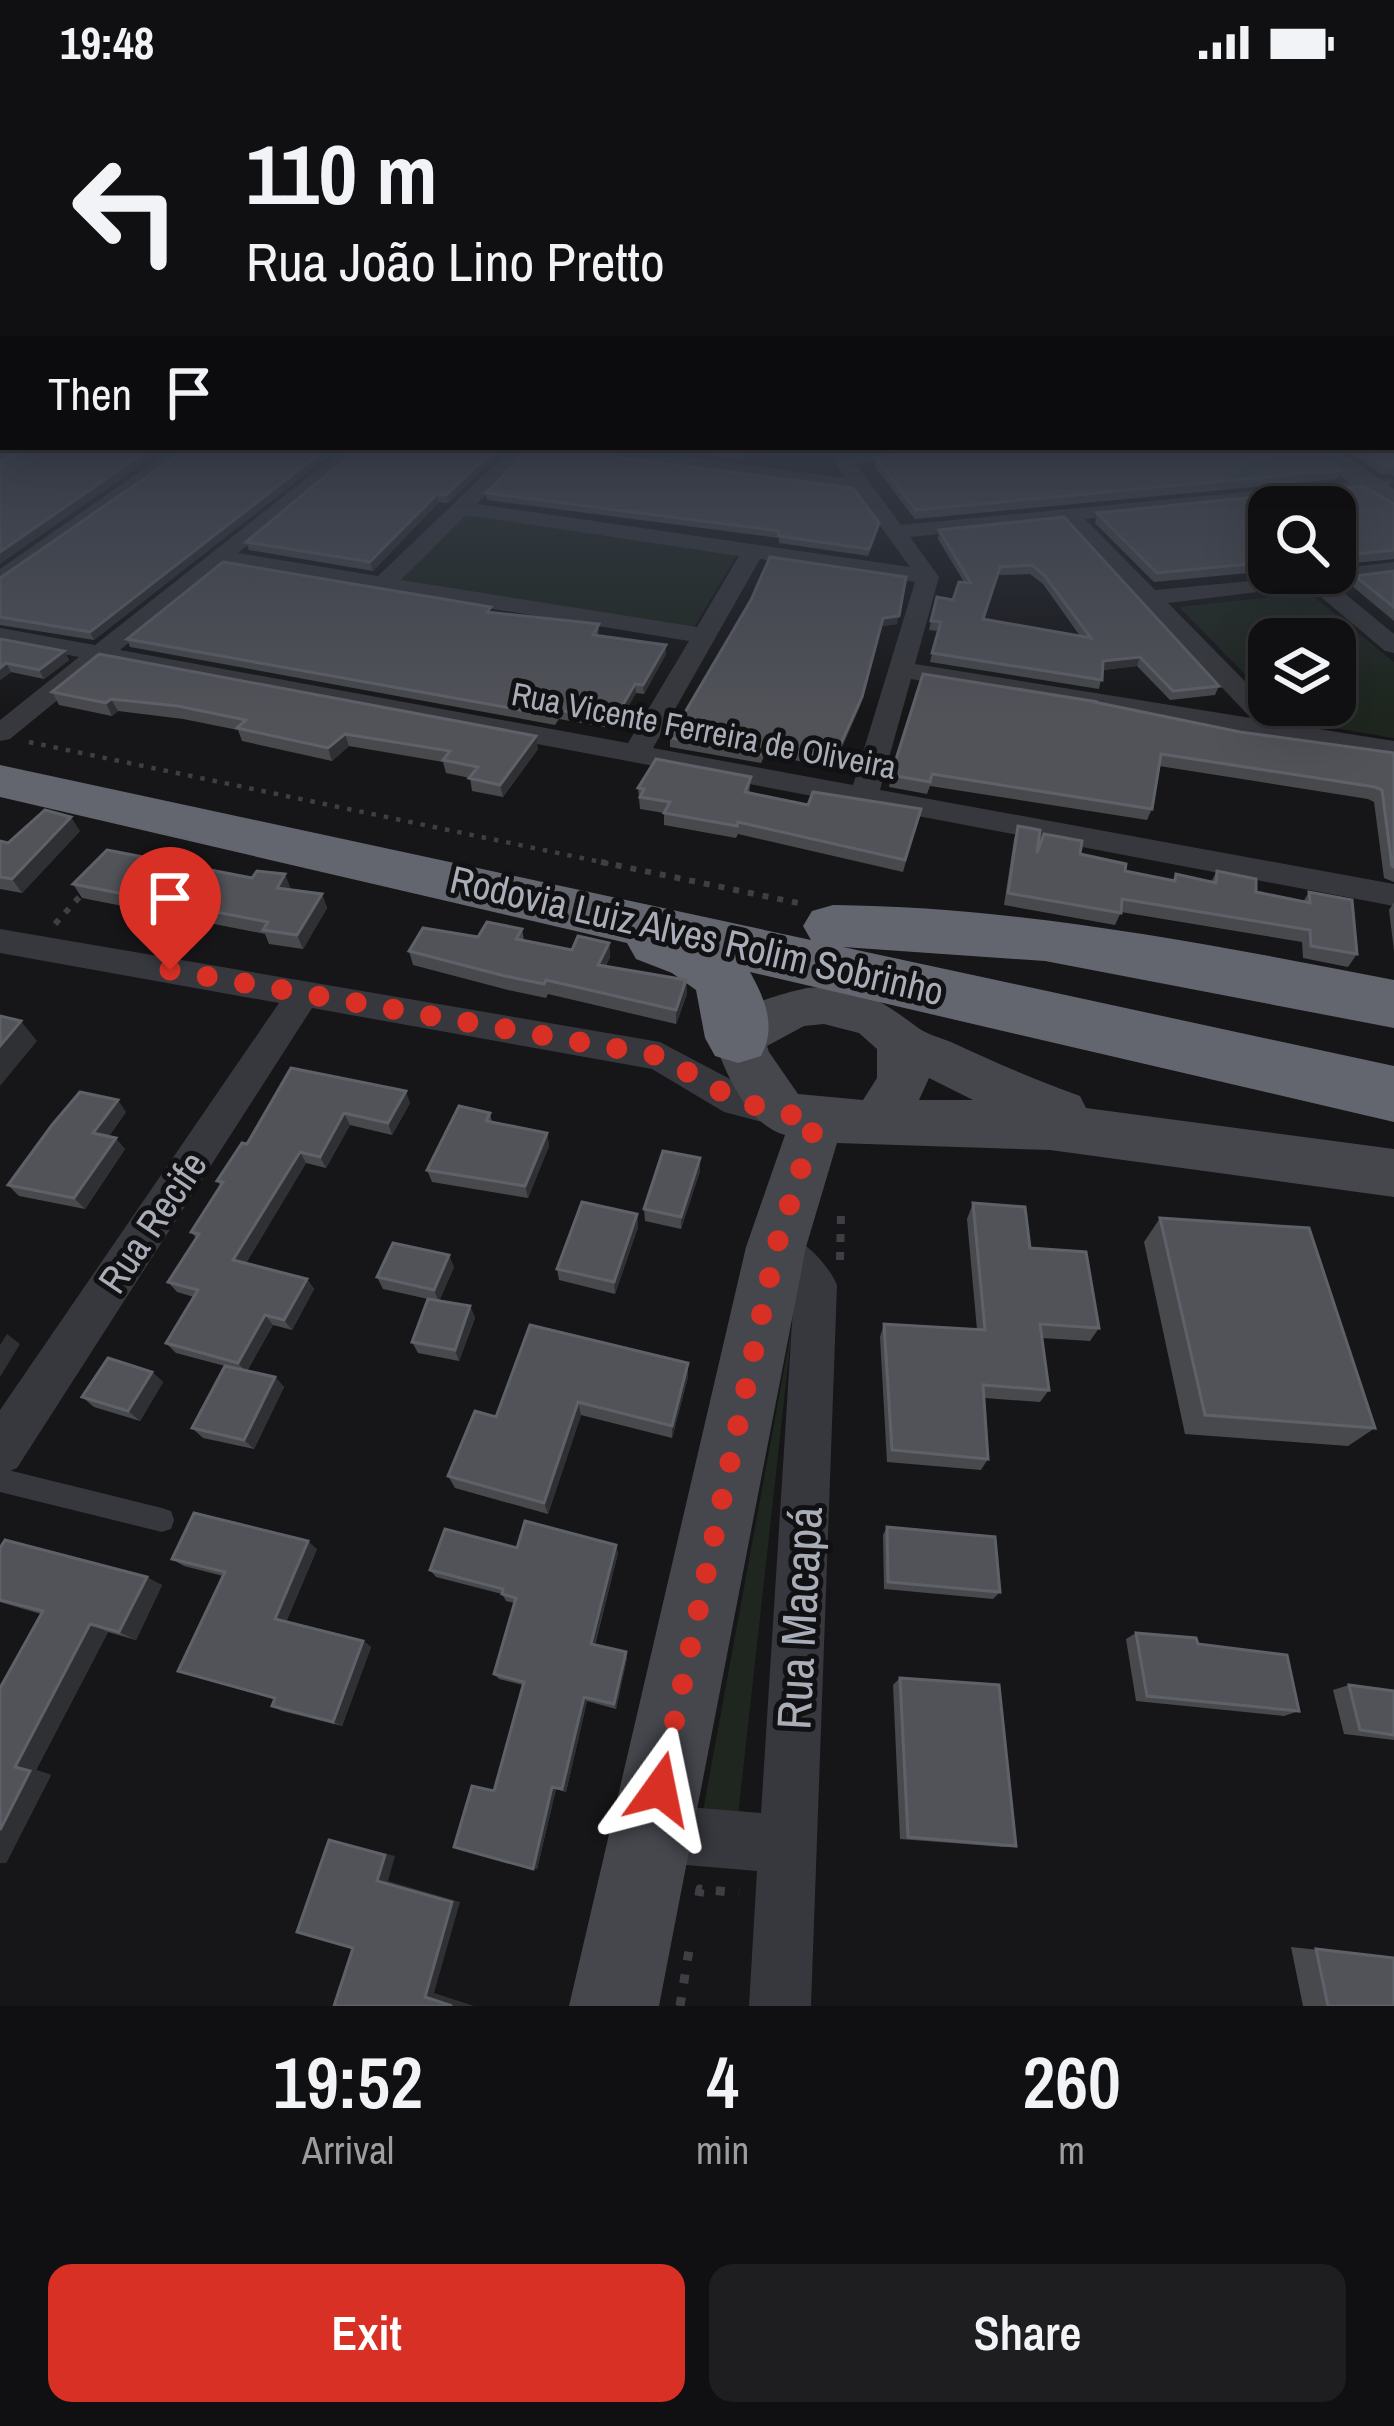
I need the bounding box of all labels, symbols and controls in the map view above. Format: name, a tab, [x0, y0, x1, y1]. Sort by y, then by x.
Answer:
text: 19:48	[60, 12, 154, 73]
text: 110 m	[246, 117, 438, 230]
icon: left	[48, 132, 204, 288]
text: Rua João Lino Pretto	[246, 225, 665, 298]
icon: arrive	[156, 360, 222, 426]
text: Then	[48, 363, 132, 424]
map controls	[1248, 486, 1356, 726]
button: search	[1248, 486, 1356, 594]
button: layers	[1248, 618, 1356, 726]
street label: Rua Vicente Ferreira de Oliveira	[508, 671, 900, 789]
pin	[119, 847, 221, 970]
street label: Rodovia Luiz Alves Rolim Sobrinho	[445, 853, 949, 1017]
icon: arrive	[137, 865, 203, 931]
street label: Rua Recife	[86, 1141, 218, 1303]
street label: Rua Macapá	[760, 1505, 837, 1731]
position arrow	[597, 1726, 723, 1852]
text: 19:52	[273, 2033, 423, 2130]
text: 4	[706, 2033, 739, 2130]
text: 260	[1022, 2033, 1121, 2130]
text: Arrival	[302, 2124, 394, 2176]
text: min	[696, 2124, 749, 2176]
text: m	[1058, 2124, 1085, 2176]
button: Exit	[48, 2264, 685, 2402]
button: Share	[709, 2264, 1346, 2402]

